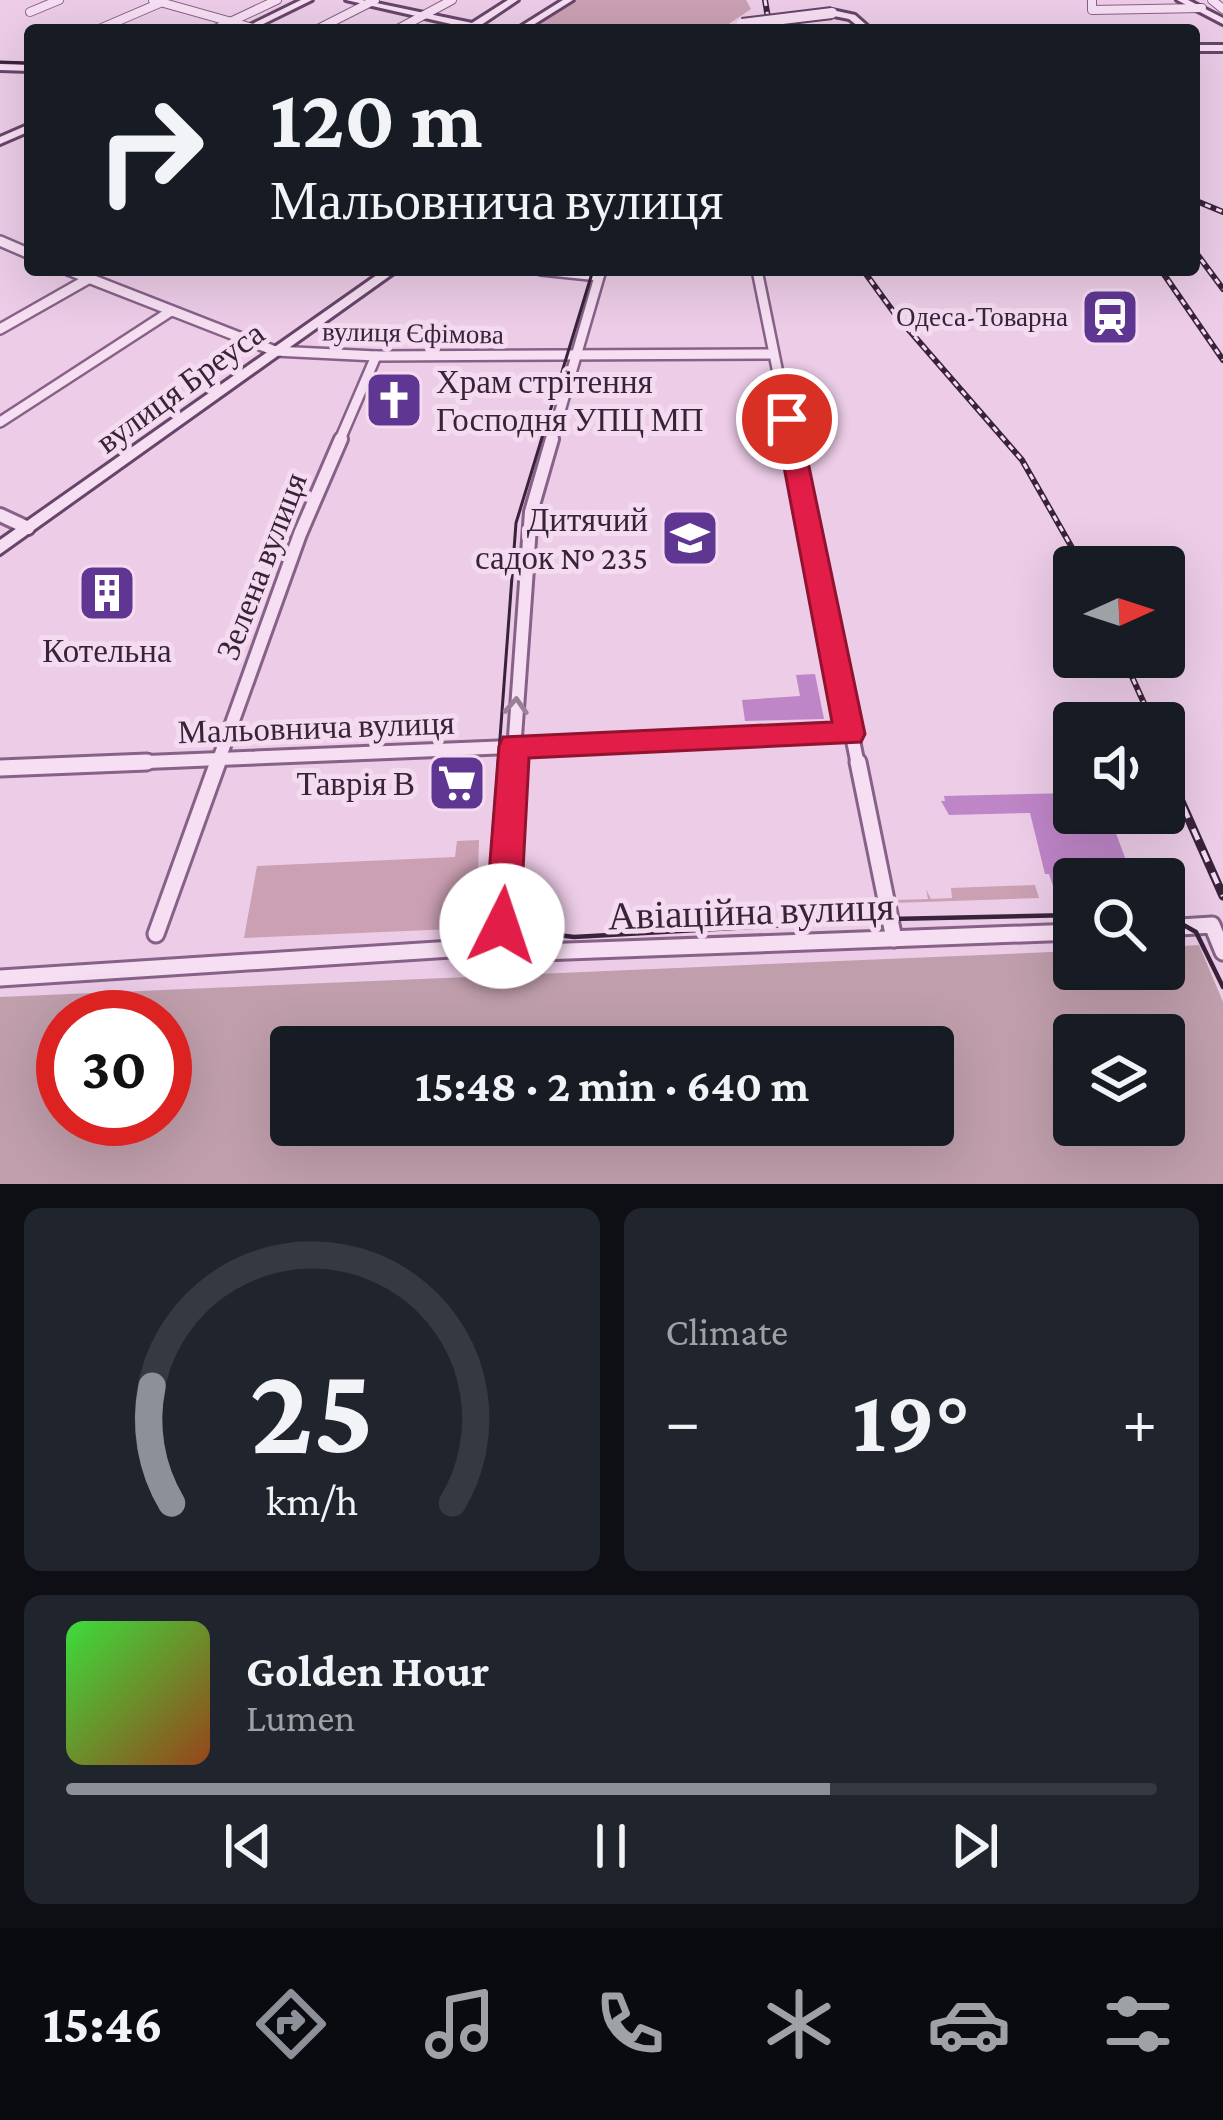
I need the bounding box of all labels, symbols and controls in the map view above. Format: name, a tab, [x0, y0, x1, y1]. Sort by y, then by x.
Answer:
icon: right	[72, 72, 228, 228]
text: 120 m	[270, 72, 483, 165]
text: Мальовнича вулиця	[270, 171, 723, 231]
station icon: Одеса-Товарна	[1079, 286, 1141, 348]
place label: Одеса-Товарна	[896, 302, 1068, 332]
street label: вулиця Бреуса	[89, 314, 271, 460]
street label: вулиця Єфімова	[322, 316, 504, 350]
place label: Храм стрітення Господня УПЦ МП	[436, 363, 704, 438]
pin	[736, 368, 838, 470]
church icon: Храм стрітення Господня УПЦ МП	[363, 369, 425, 431]
icon: arrive	[754, 386, 820, 452]
street label: Зелена вулиця	[208, 467, 314, 665]
place label: Дитячий садок № 235	[475, 501, 648, 576]
school or university icon: Дитячий садок № 235	[659, 507, 721, 569]
north arrow	[1053, 546, 1185, 678]
map controls	[1053, 546, 1185, 1146]
building icon: Котельна	[76, 562, 138, 624]
place label: Котельна	[42, 632, 172, 669]
one-way arrow	[503, 697, 529, 715]
button: sound	[1053, 702, 1185, 834]
street label: Мальовнича вулиця	[177, 704, 455, 750]
supermarket icon: Таврія В	[426, 752, 488, 814]
place label: Таврія В	[296, 765, 415, 802]
button: search	[1053, 858, 1185, 990]
position arrow	[439, 863, 565, 989]
street label: Авіаційна вулиця	[607, 885, 895, 938]
speed limit sign: 30	[36, 990, 192, 1146]
button: layers	[1053, 1014, 1185, 1146]
text: 15:48 · 2 min · 640 m	[415, 1061, 809, 1111]
text: Climate	[666, 1310, 788, 1353]
text: 25	[249, 1340, 374, 1479]
text: 19°	[852, 1370, 970, 1470]
text: −	[666, 1384, 700, 1457]
text: +	[1122, 1384, 1157, 1457]
text: km/h	[266, 1476, 358, 1523]
text: Golden Hour	[246, 1646, 489, 1696]
text: Lumen	[246, 1696, 355, 1739]
icon: previous	[215, 1813, 281, 1879]
icon: pause	[578, 1813, 644, 1879]
icon: next	[942, 1813, 1008, 1879]
icon: directions	[249, 1982, 333, 2066]
icon: music	[418, 1982, 502, 2066]
icon: phone	[588, 1982, 672, 2066]
icon: climate	[757, 1982, 841, 2066]
icon: car	[927, 1982, 1011, 2066]
icon: filters	[1096, 1982, 1180, 2066]
text: 15:46	[43, 1994, 163, 2054]

